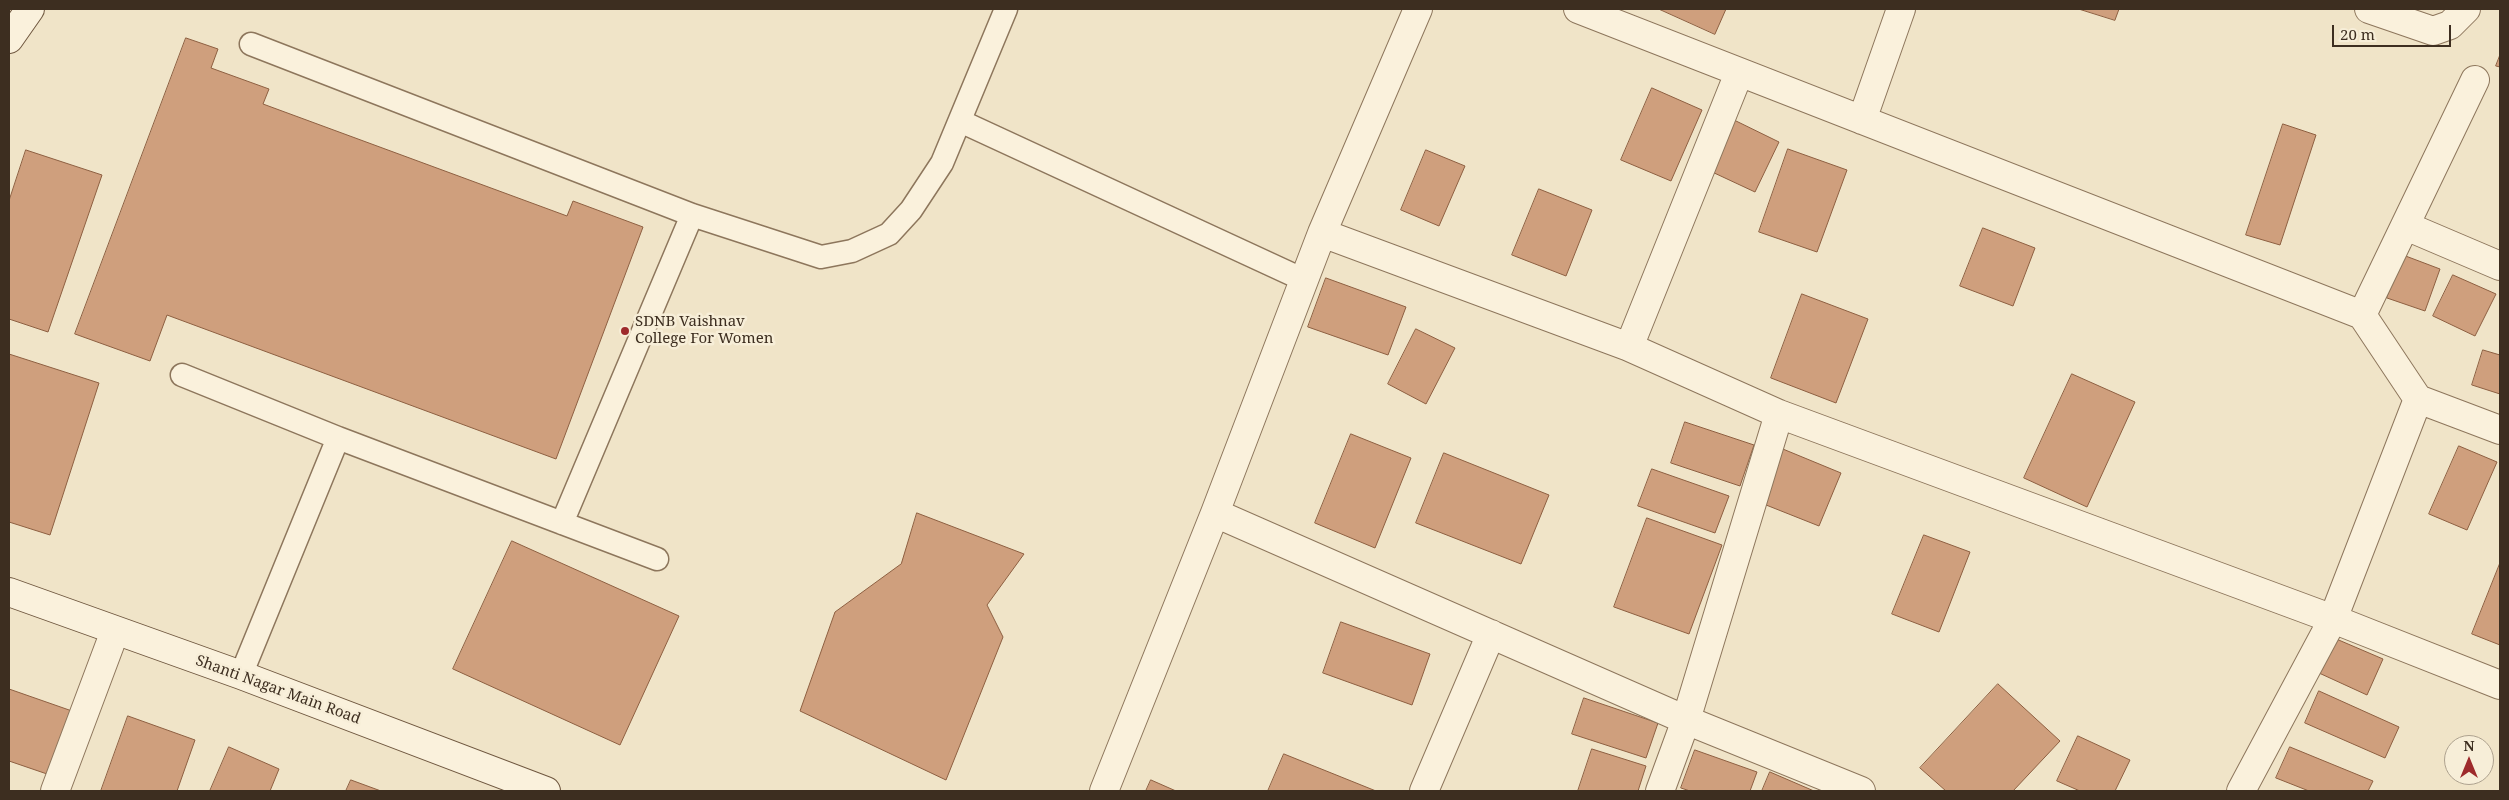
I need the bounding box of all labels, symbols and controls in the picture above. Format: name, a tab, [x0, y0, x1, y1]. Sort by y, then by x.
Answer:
scale bar	[2334, 15, 2453, 47]
text: 20 m	[2340, 24, 2375, 44]
place label: SDNB Vaishnav College For Women	[635, 313, 773, 348]
marker: SDNB Vaishnav College For Women	[619, 325, 631, 337]
street label: Shanti Nagar Main Road	[193, 652, 363, 728]
north arrow	[2444, 735, 2494, 785]
text: N	[2463, 736, 2475, 755]

